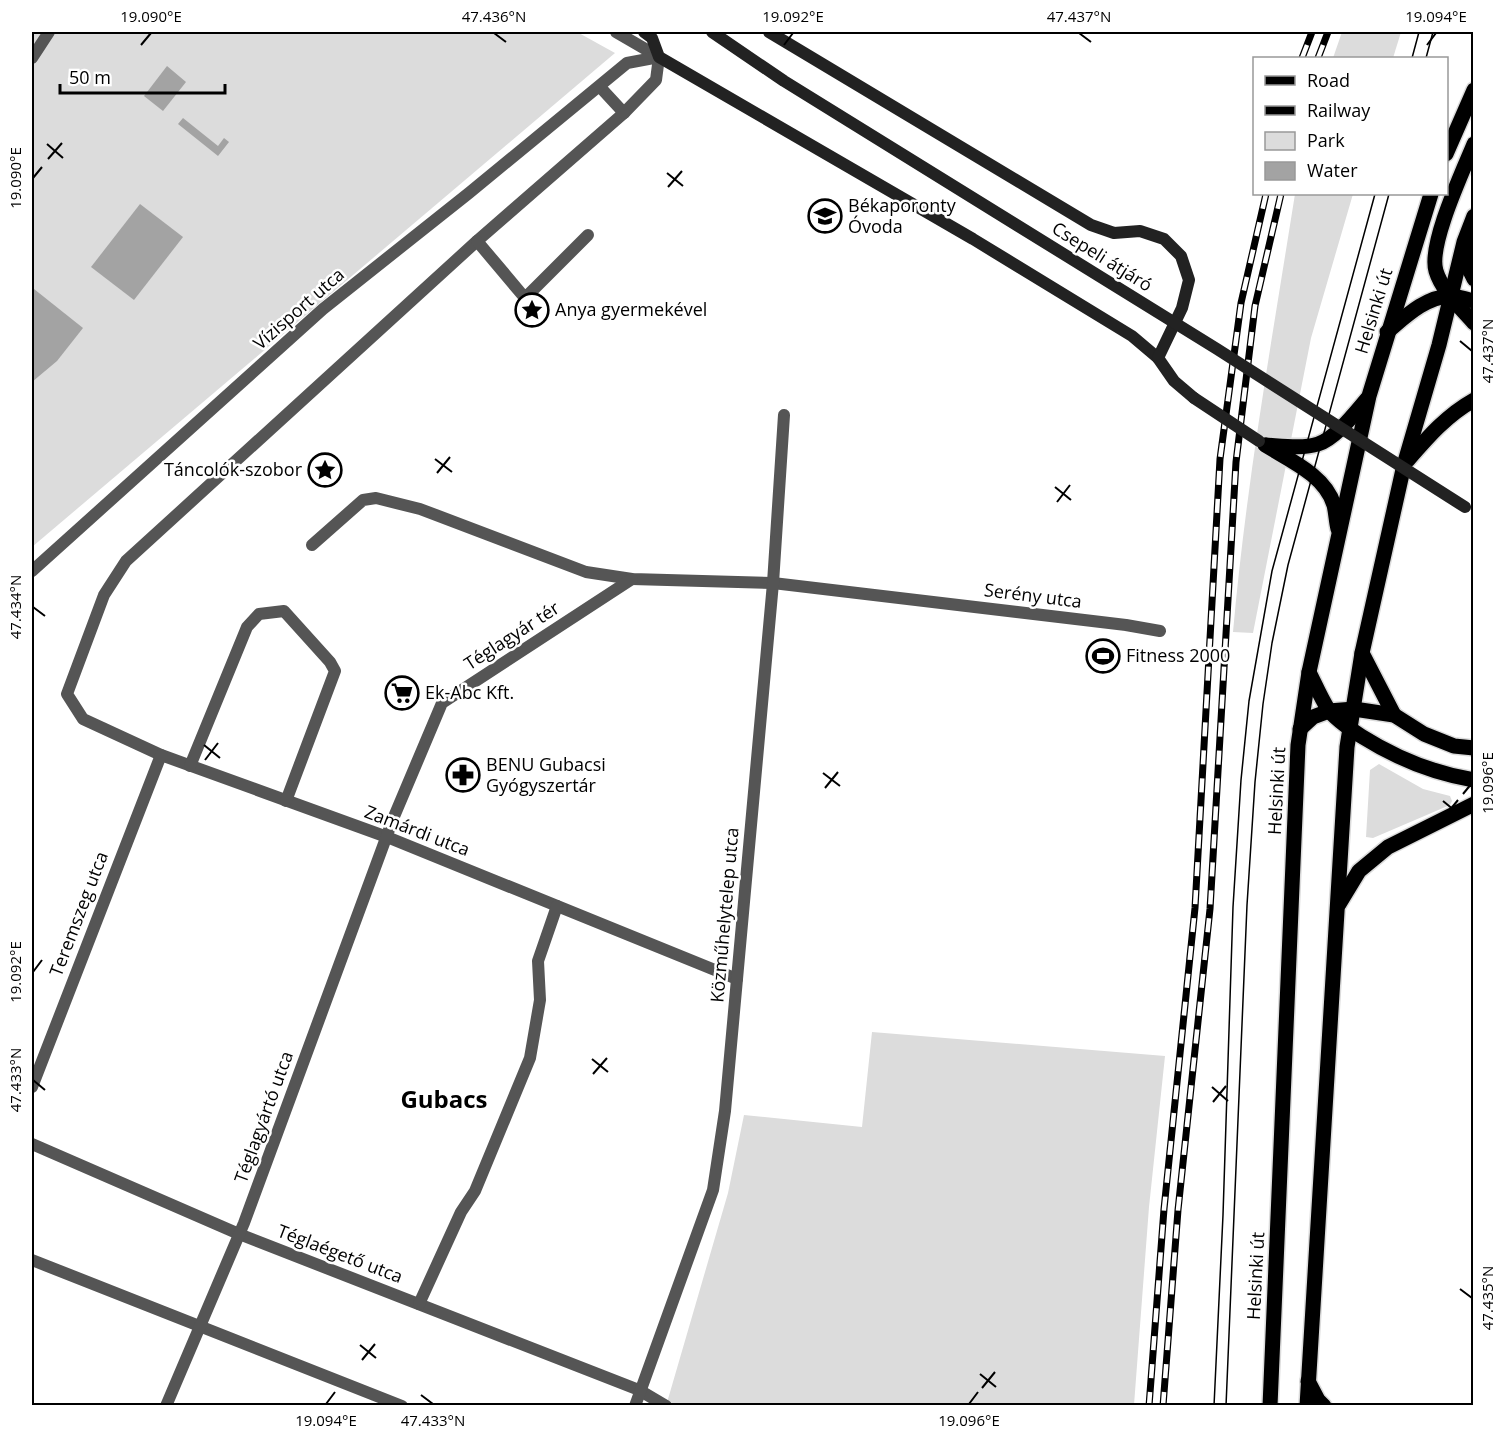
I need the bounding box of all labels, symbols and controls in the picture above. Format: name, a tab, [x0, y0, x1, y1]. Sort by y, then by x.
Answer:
text: 19.090°E	[120, 6, 182, 26]
text: 47.436°N	[462, 6, 526, 26]
text: 19.092°E	[762, 6, 824, 26]
text: 47.437°N	[1047, 6, 1111, 26]
text: 19.094°E	[1405, 6, 1467, 26]
scale bar	[60, 57, 225, 95]
legend	[1253, 57, 1448, 195]
text: 50 m	[69, 65, 111, 89]
text: Road	[1307, 68, 1350, 92]
text: Railway	[1307, 98, 1371, 122]
text: Park	[1307, 128, 1345, 152]
text: 19.090°E	[5, 147, 25, 209]
text: Water	[1307, 158, 1358, 182]
place label: Békaporonty Óvoda	[848, 193, 957, 238]
school or university icon: Békaporonty Óvoda	[807, 198, 843, 234]
street label: Csepeli átjáró	[1048, 216, 1157, 297]
street label: Vízisport utca	[248, 262, 349, 354]
street label: Helsinki út	[1349, 265, 1397, 356]
place icon: Anya gyermekével	[514, 292, 550, 328]
place label: Anya gyermekével	[555, 297, 707, 321]
text: 47.437°N	[1477, 319, 1497, 383]
place icon: Táncolók-szobor	[307, 452, 343, 488]
place label: Táncolók-szobor	[164, 457, 303, 481]
text: 47.434°N	[5, 575, 25, 639]
street label: Serény utca	[983, 577, 1083, 613]
street label: Téglagyár tér	[459, 595, 564, 675]
sports icon: Fitness 2000	[1085, 638, 1121, 674]
place label: Fitness 2000	[1126, 643, 1230, 667]
supermarket icon: Ek-Abc Kft.	[384, 675, 420, 711]
place label: Ek-Abc Kft.	[425, 680, 514, 704]
street label: Helsinki út	[1262, 746, 1290, 836]
place label: BENU Gubacsi Gyógyszertár	[486, 752, 606, 797]
text: 19.096°E	[1477, 752, 1497, 814]
pharmacy icon: BENU Gubacsi Gyógyszertár	[445, 757, 481, 793]
street label: Zamárdi utca	[361, 799, 473, 861]
street label: Közműhelytelep utca	[704, 826, 744, 1003]
street label: Teremszeg utca	[43, 848, 113, 979]
text: 19.092°E	[5, 941, 25, 1003]
street label: Téglagyártó utca	[228, 1047, 298, 1186]
text: 47.433°N	[5, 1048, 25, 1112]
district label: Gubacs	[400, 1082, 488, 1115]
street label: Téglaégető utca	[274, 1218, 406, 1288]
street label: Helsinki út	[1241, 1231, 1269, 1321]
text: 47.435°N	[1477, 1266, 1497, 1330]
text: 19.094°E	[295, 1410, 357, 1430]
text: 47.433°N	[401, 1410, 465, 1430]
text: 19.096°E	[938, 1410, 1000, 1430]

